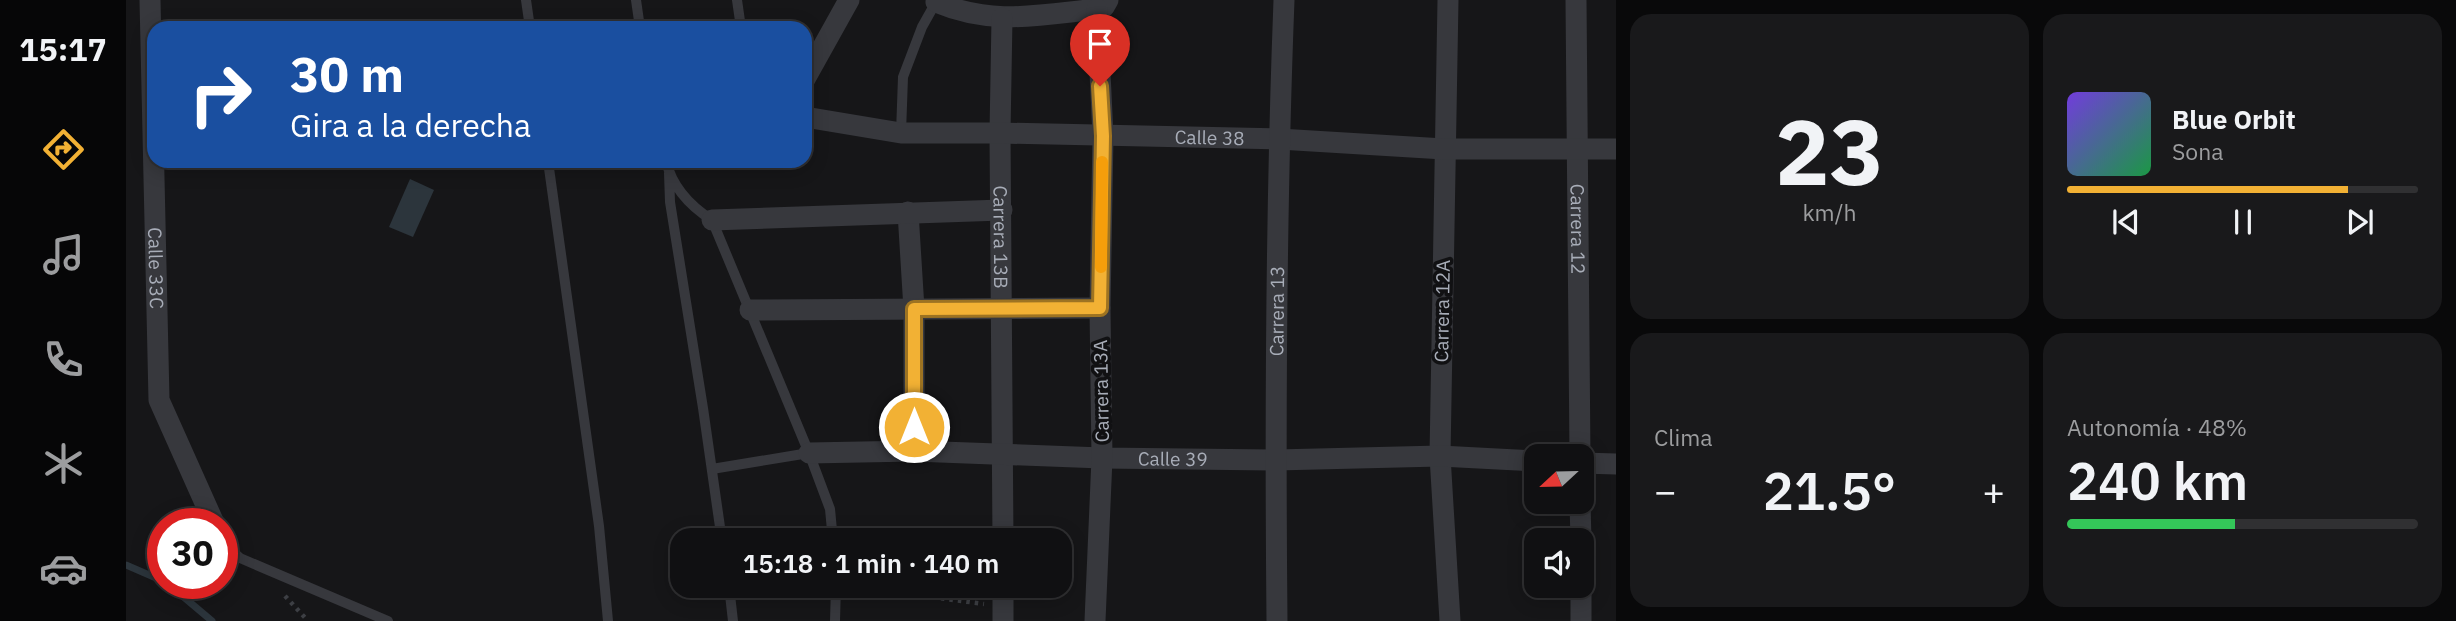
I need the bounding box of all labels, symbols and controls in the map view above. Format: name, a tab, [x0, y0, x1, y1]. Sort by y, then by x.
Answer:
pin	[1070, 14, 1130, 86]
icon: arrive	[1081, 25, 1119, 63]
text: 15:17	[19, 28, 107, 70]
text: 30 m	[290, 42, 404, 105]
icon: right	[175, 49, 266, 140]
text: 23	[1775, 92, 1884, 210]
text: Blue Orbit	[2172, 102, 2296, 136]
text: Gira a la derecha	[290, 104, 531, 146]
icon: directions	[39, 125, 88, 174]
street label: Calle 38	[1174, 125, 1245, 150]
text: Sona	[2172, 136, 2224, 166]
street label: Carrera 12	[1566, 184, 1590, 274]
street label: Carrera 13B	[988, 185, 1013, 289]
text: km/h	[1802, 197, 1857, 227]
icon: previous	[2107, 203, 2145, 241]
icon: pause	[2224, 203, 2262, 241]
icon: next	[2341, 203, 2379, 241]
street label: Calle 33C	[143, 227, 169, 309]
icon: music	[39, 230, 88, 279]
street label: Carrera 12A	[1429, 259, 1455, 363]
street label: Carrera 13	[1264, 266, 1289, 356]
icon: phone	[39, 335, 88, 384]
street label: Carrera 13A	[1088, 339, 1114, 443]
position arrow	[877, 390, 951, 464]
text: Autonomía · 48%	[2067, 412, 2247, 442]
text: Clima	[1654, 422, 1713, 452]
icon: climate	[39, 439, 88, 488]
north arrow	[1524, 444, 1594, 514]
map controls	[1524, 444, 1594, 598]
street label: Calle 39	[1138, 446, 1208, 471]
text: 240 km	[2067, 447, 2248, 514]
text: 21.5°	[1763, 457, 1896, 524]
text: −	[1654, 466, 1677, 515]
text: +	[1982, 466, 2005, 515]
speed limit sign: 30	[147, 508, 238, 599]
button: sound	[1524, 528, 1594, 598]
icon: car	[39, 544, 88, 593]
text: 15:18 · 1 min · 140 m	[743, 546, 999, 580]

